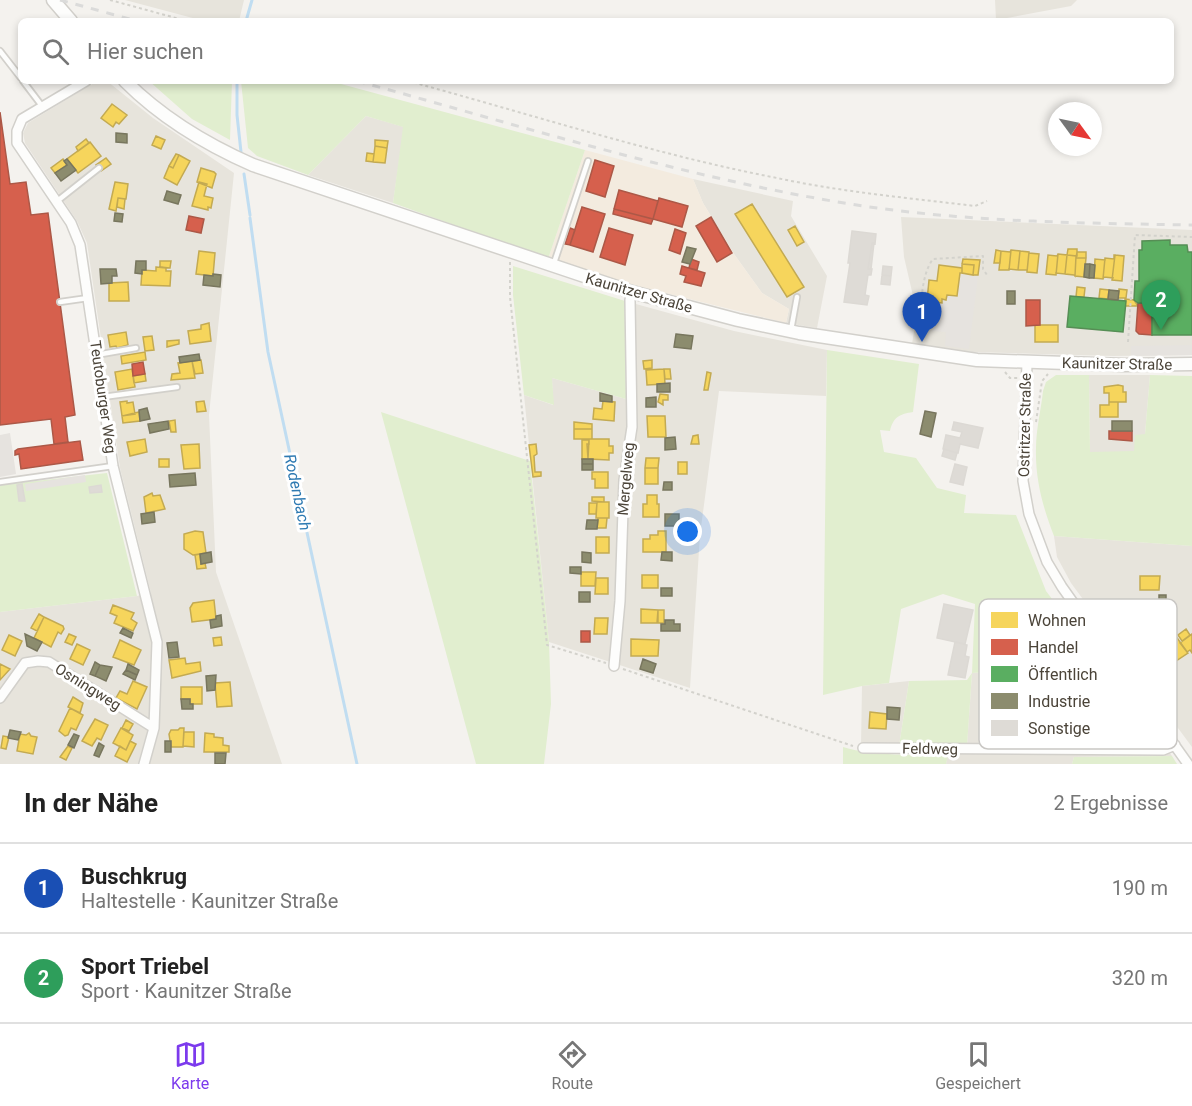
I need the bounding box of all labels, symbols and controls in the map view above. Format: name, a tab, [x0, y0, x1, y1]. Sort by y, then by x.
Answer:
search box	[18, 18, 1174, 84]
icon: search	[39, 35, 72, 68]
text: Hier suchen	[87, 39, 204, 64]
north arrow	[1048, 102, 1102, 156]
street label: Kaunitzer Straße	[583, 269, 695, 317]
pin: 2	[1142, 280, 1180, 330]
pin: 1	[902, 292, 942, 342]
street label: Teutoburger Weg	[86, 339, 120, 455]
street label: Kaunitzer Straße	[1062, 354, 1172, 374]
street label: Ostritzer Straße	[1015, 373, 1035, 477]
street label: Mergelweg	[614, 442, 638, 516]
water label: Rodenbach	[280, 452, 315, 532]
your location	[673, 517, 702, 546]
legend	[979, 599, 1177, 749]
text: Wohnen	[1028, 611, 1086, 630]
text: Handel	[1028, 638, 1078, 657]
street label: Osningweg	[52, 660, 124, 714]
text: Öffentlich	[1028, 665, 1097, 684]
text: Industrie	[1028, 692, 1090, 711]
text: Sonstige	[1028, 719, 1090, 738]
street label: Feldweg	[902, 740, 958, 758]
text: In der Nähe	[24, 788, 158, 818]
text: 2 Ergebnisse	[1054, 791, 1168, 815]
text: Buschkrug	[81, 864, 187, 889]
text: 1	[38, 876, 49, 900]
text: 190 m	[1112, 876, 1168, 900]
text: Haltestelle · Kaunitzer Straße	[81, 889, 338, 913]
text: Sport Triebel	[81, 954, 209, 979]
text: 2	[38, 966, 49, 990]
text: 320 m	[1112, 966, 1168, 990]
text: Sport · Kaunitzer Straße	[81, 979, 292, 1003]
tab: Karte	[171, 1038, 209, 1093]
tab: Route	[552, 1038, 593, 1093]
tab: Gespeichert	[935, 1038, 1021, 1093]

